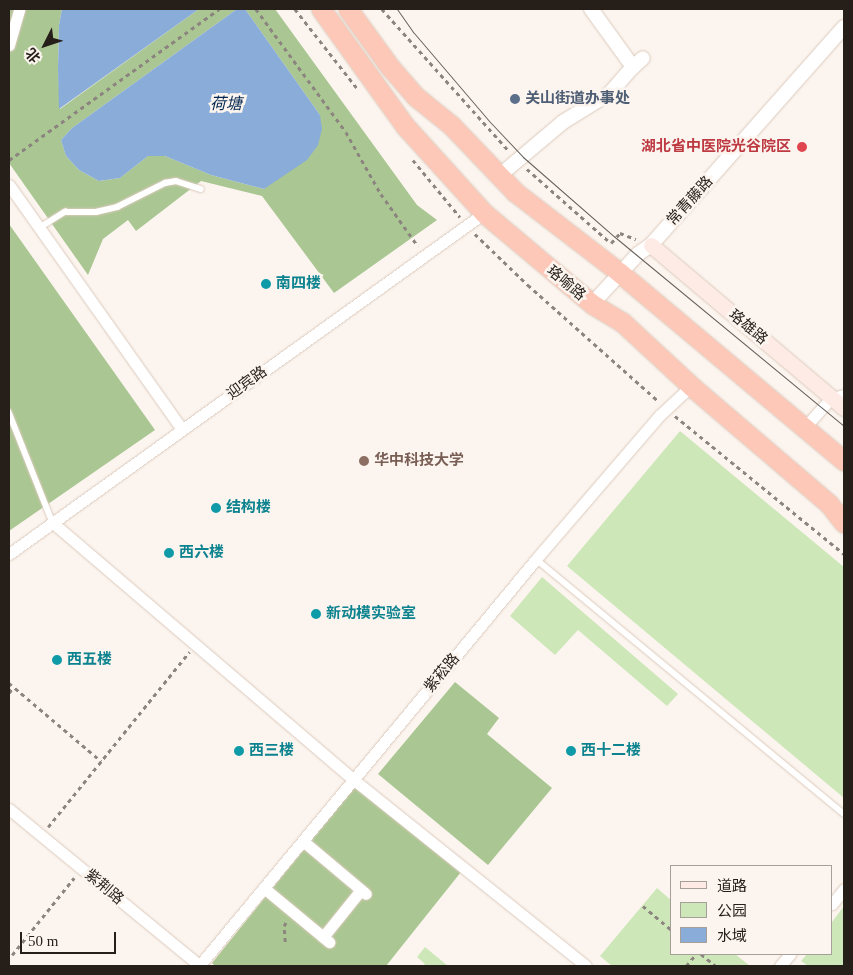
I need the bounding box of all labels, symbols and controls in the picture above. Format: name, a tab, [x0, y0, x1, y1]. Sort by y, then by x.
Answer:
north arrow	[20, 20, 70, 70]
text: 北	[23, 45, 44, 65]
place label: 关山街道办事处	[525, 90, 630, 108]
marker: 关山街道办事处	[509, 93, 521, 105]
water label: 荷塘	[210, 94, 242, 114]
place label: 湖北省中医院光谷院区	[641, 138, 791, 156]
marker: 湖北省中医院光谷院区	[795, 140, 809, 154]
street label: 常青藤路	[663, 173, 717, 229]
street label: 珞喻路	[543, 262, 589, 304]
place label: 南四楼	[276, 275, 321, 293]
marker: 南四楼	[260, 278, 272, 290]
street label: 珞雄路	[725, 306, 771, 348]
street label: 迎宾路	[224, 362, 270, 404]
place label: 华中科技大学	[374, 452, 464, 470]
marker: 华中科技大学	[358, 455, 370, 467]
place label: 结构楼	[226, 499, 271, 517]
marker: 结构楼	[210, 502, 222, 514]
place label: 西六楼	[179, 544, 224, 562]
marker: 西六楼	[163, 547, 175, 559]
place label: 新动模实验室	[326, 605, 416, 623]
marker: 新动模实验室	[310, 608, 322, 620]
street label: 紫菘路	[421, 650, 463, 696]
place label: 西五楼	[67, 651, 112, 669]
marker: 西五楼	[51, 654, 63, 666]
place label: 西三楼	[249, 742, 294, 760]
place label: 西十二楼	[581, 742, 641, 760]
marker: 西三楼	[233, 745, 245, 757]
marker: 西十二楼	[565, 745, 577, 757]
legend	[670, 865, 833, 955]
street label: 紫荆路	[81, 866, 127, 908]
text: 道路	[717, 878, 747, 894]
text: 公园	[717, 903, 747, 919]
scale bar	[22, 922, 119, 954]
text: 水域	[717, 928, 747, 944]
text: 50 m	[28, 933, 58, 949]

